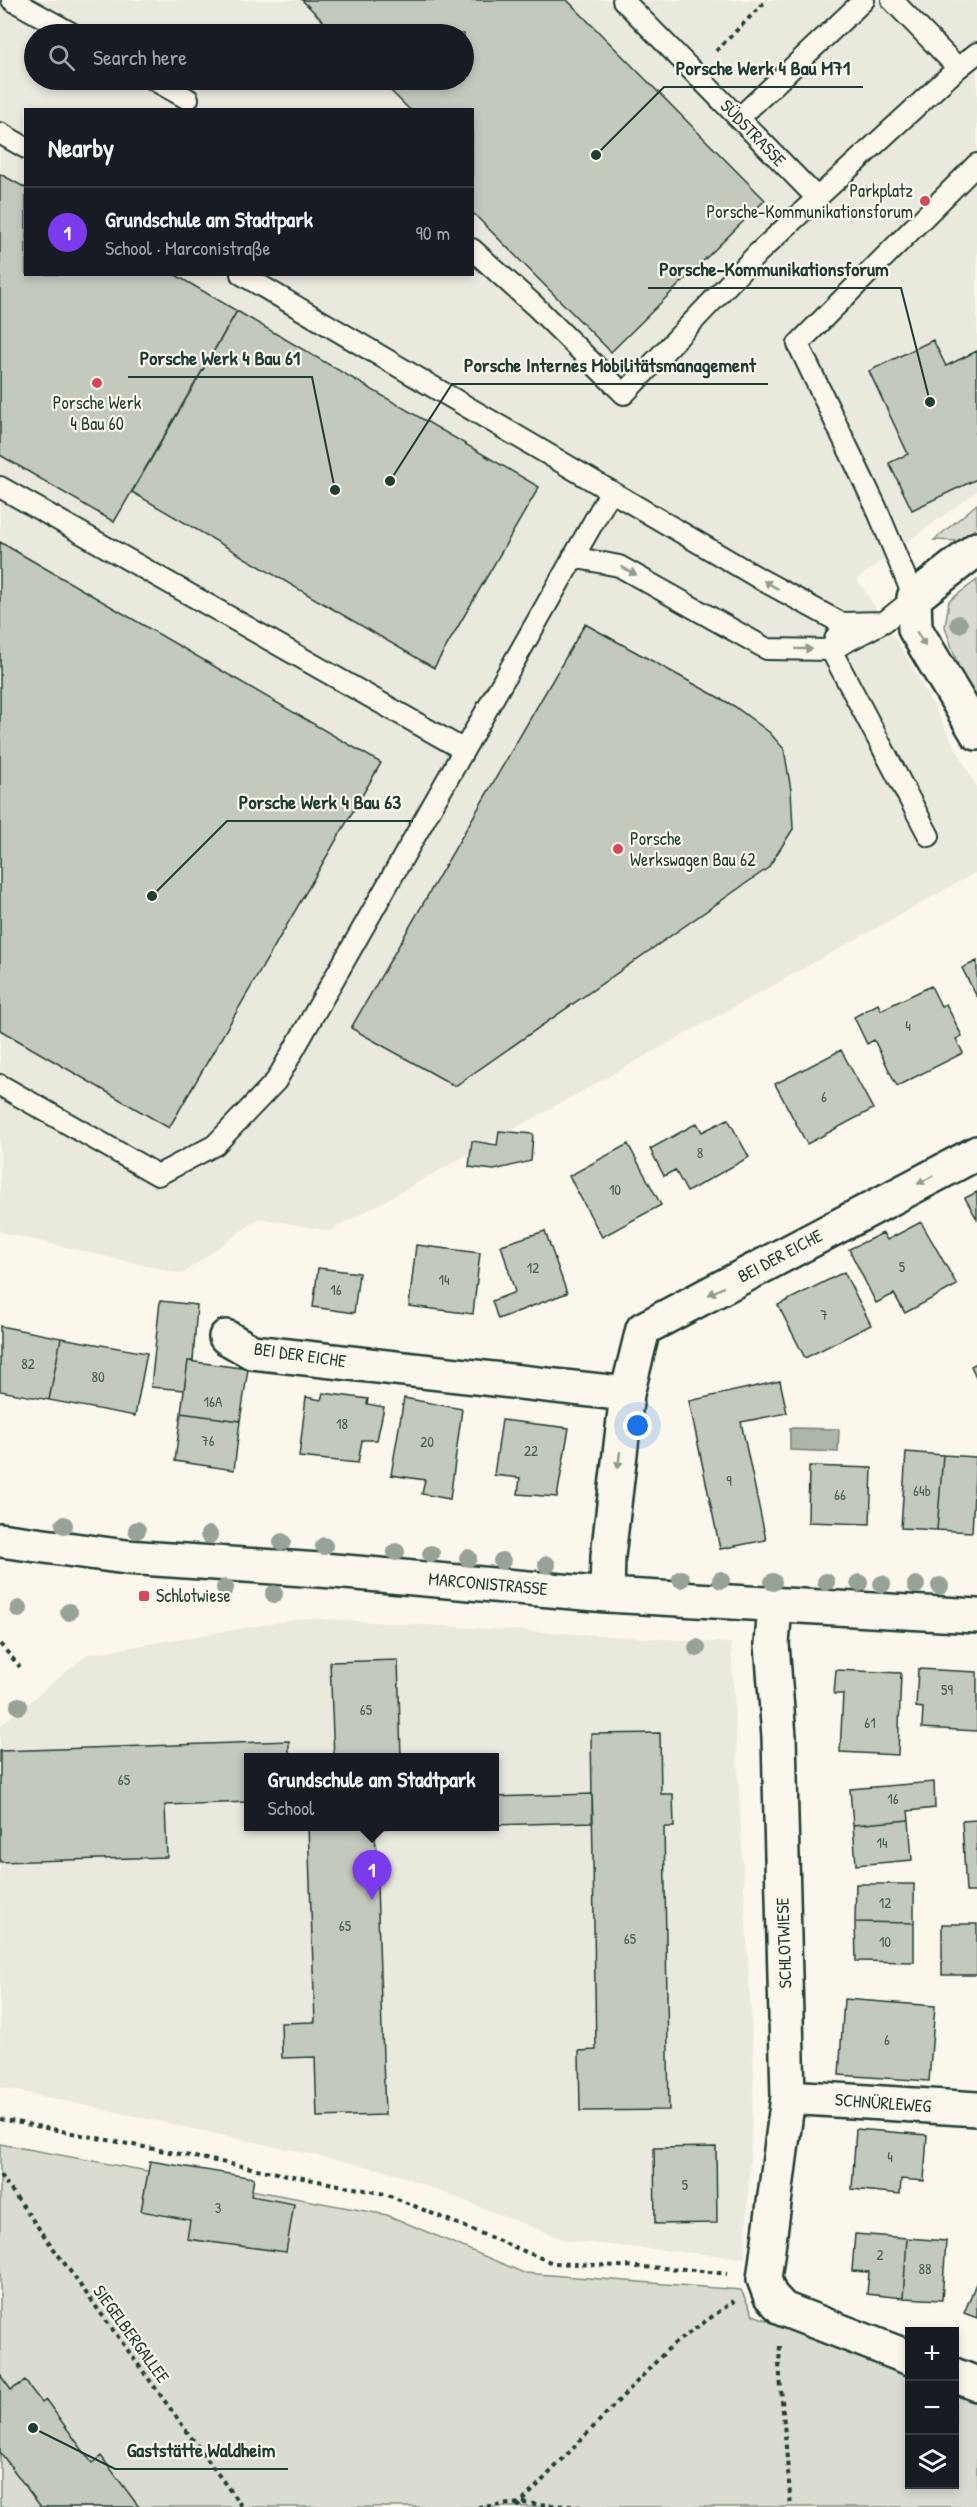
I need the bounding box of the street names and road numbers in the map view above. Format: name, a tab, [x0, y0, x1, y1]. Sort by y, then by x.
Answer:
street label: SÜDSTRASSE	[715, 93, 792, 172]
street label: BEI DER EICHE	[733, 1223, 827, 1288]
street label: BEI DER EICHE	[252, 1336, 348, 1373]
street label: MARCONISTRASSE	[427, 1566, 549, 1601]
street label: SCHLOTWIESE	[769, 1897, 798, 1989]
street label: SCHNÜRLEWEG	[834, 2087, 932, 2118]
street label: SIEGELBERGALLEE	[87, 2280, 176, 2388]

